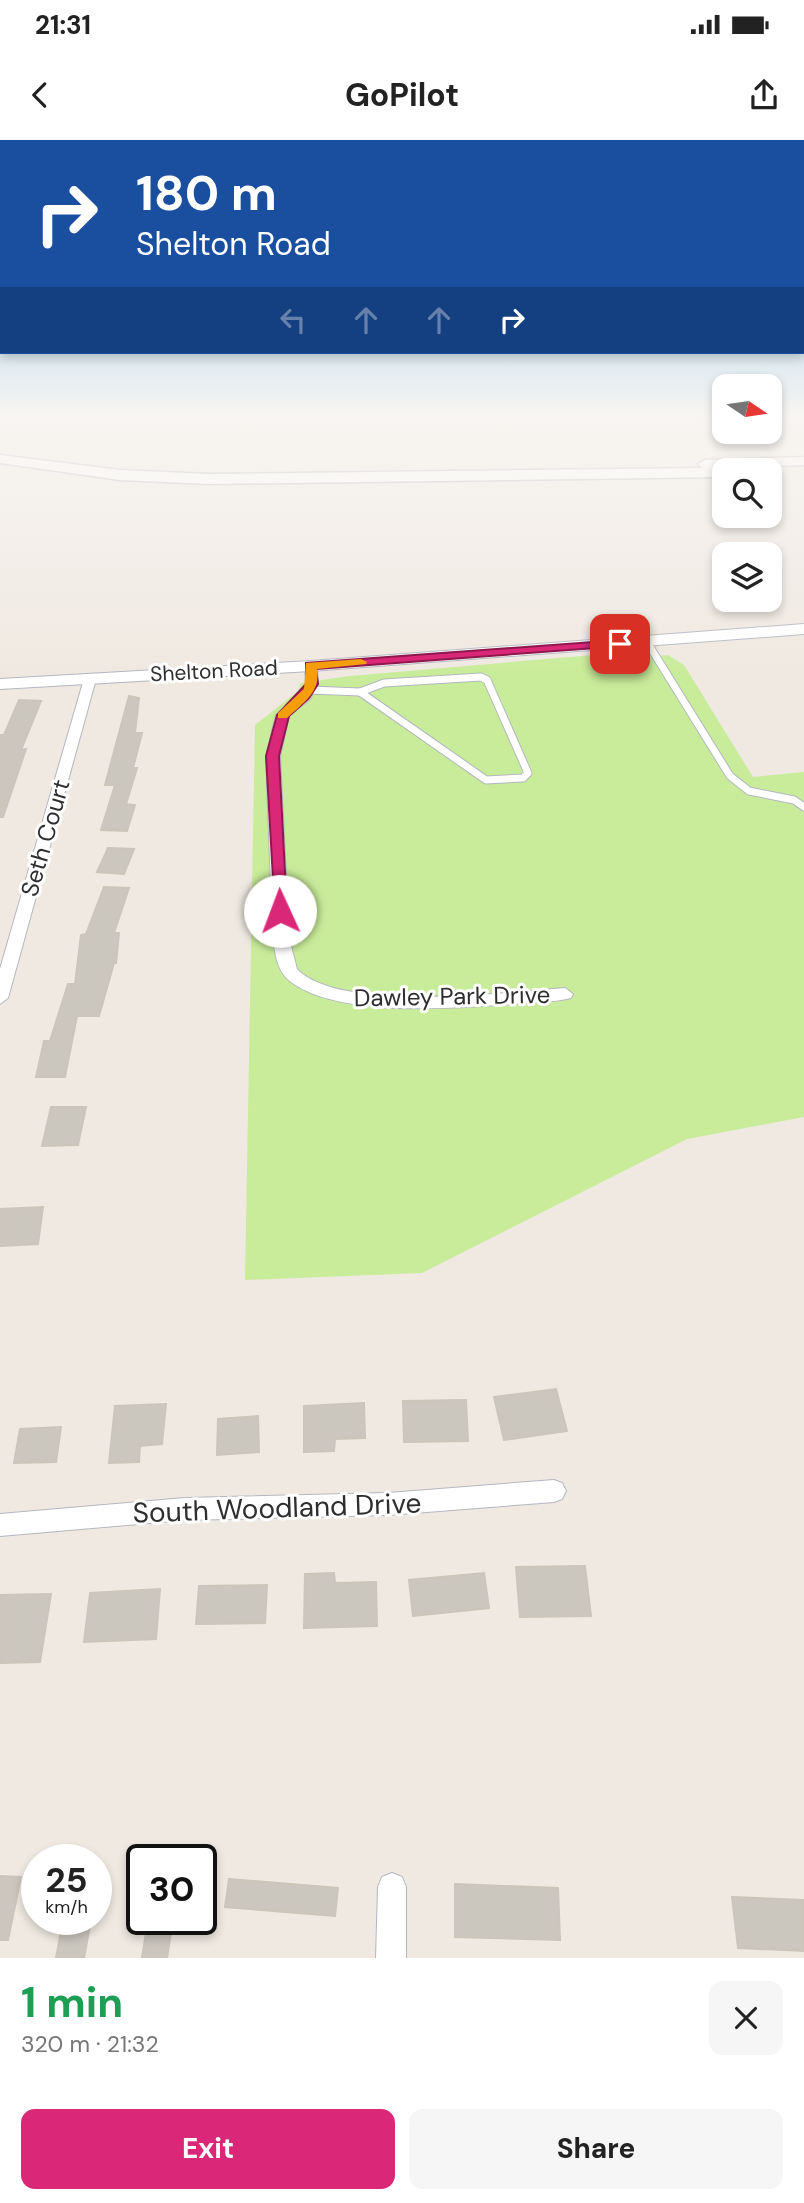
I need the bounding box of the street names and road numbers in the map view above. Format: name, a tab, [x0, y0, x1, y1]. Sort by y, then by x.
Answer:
street label: Shelton Road	[149, 654, 279, 688]
street label: Seth Court	[14, 776, 76, 900]
street label: Dawley Park Drive	[353, 979, 551, 1013]
street label: South Woodland Drive	[132, 1484, 422, 1532]

